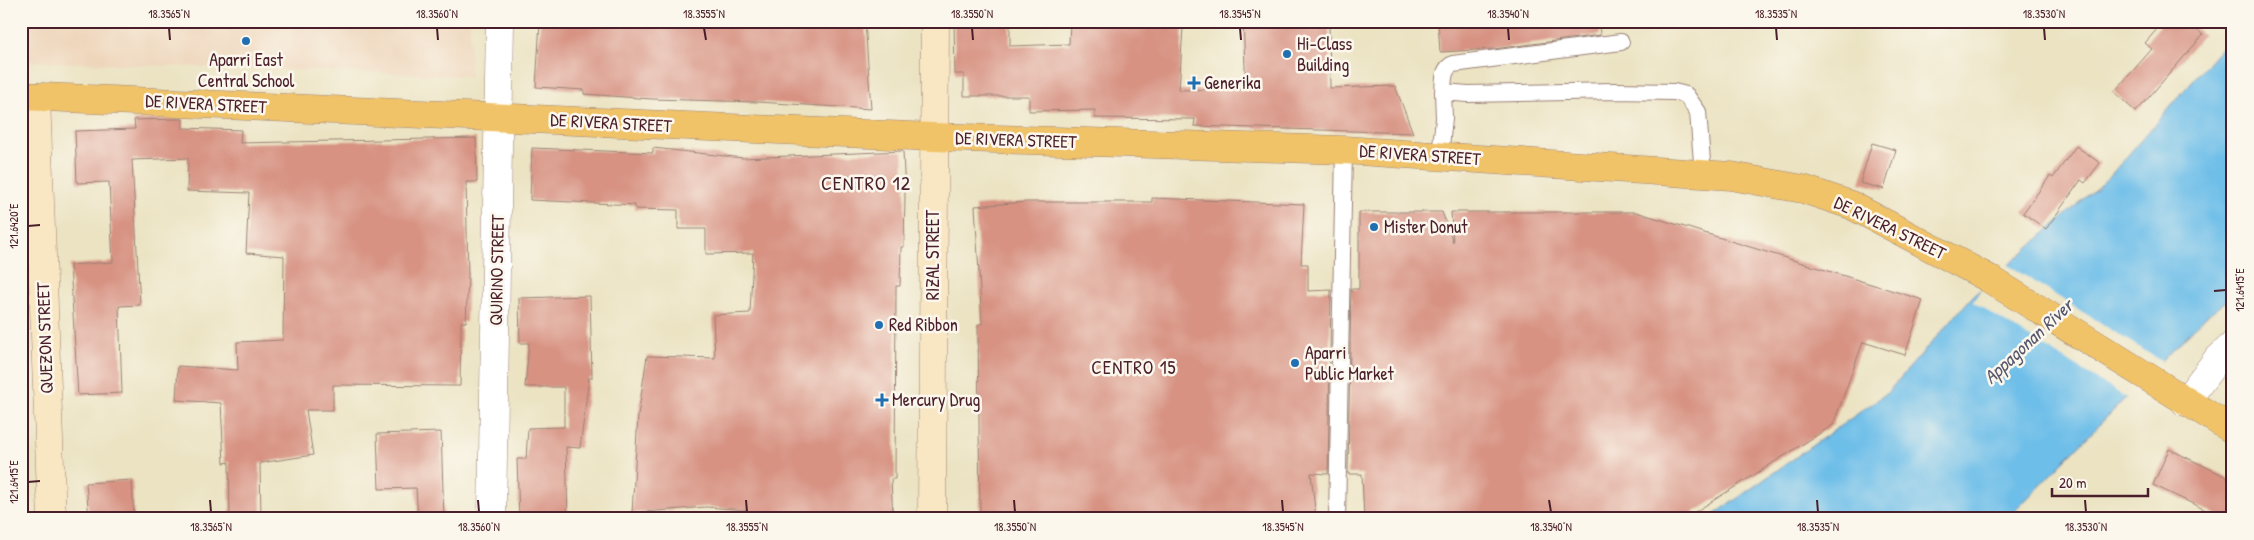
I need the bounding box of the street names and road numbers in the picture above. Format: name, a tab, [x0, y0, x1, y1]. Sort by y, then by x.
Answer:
street label: DE RIVERA STREET	[145, 88, 268, 119]
street label: DE RIVERA STREET	[550, 107, 673, 138]
street label: DE RIVERA STREET	[955, 125, 1078, 154]
street label: DE RIVERA STREET	[1359, 138, 1482, 171]
street label: DE RIVERA STREET	[1830, 190, 1951, 266]
street label: RIZAL STREET	[920, 209, 945, 300]
street label: QUIRINO STREET	[483, 214, 510, 326]
street label: QUEZON STREET	[30, 281, 59, 394]

